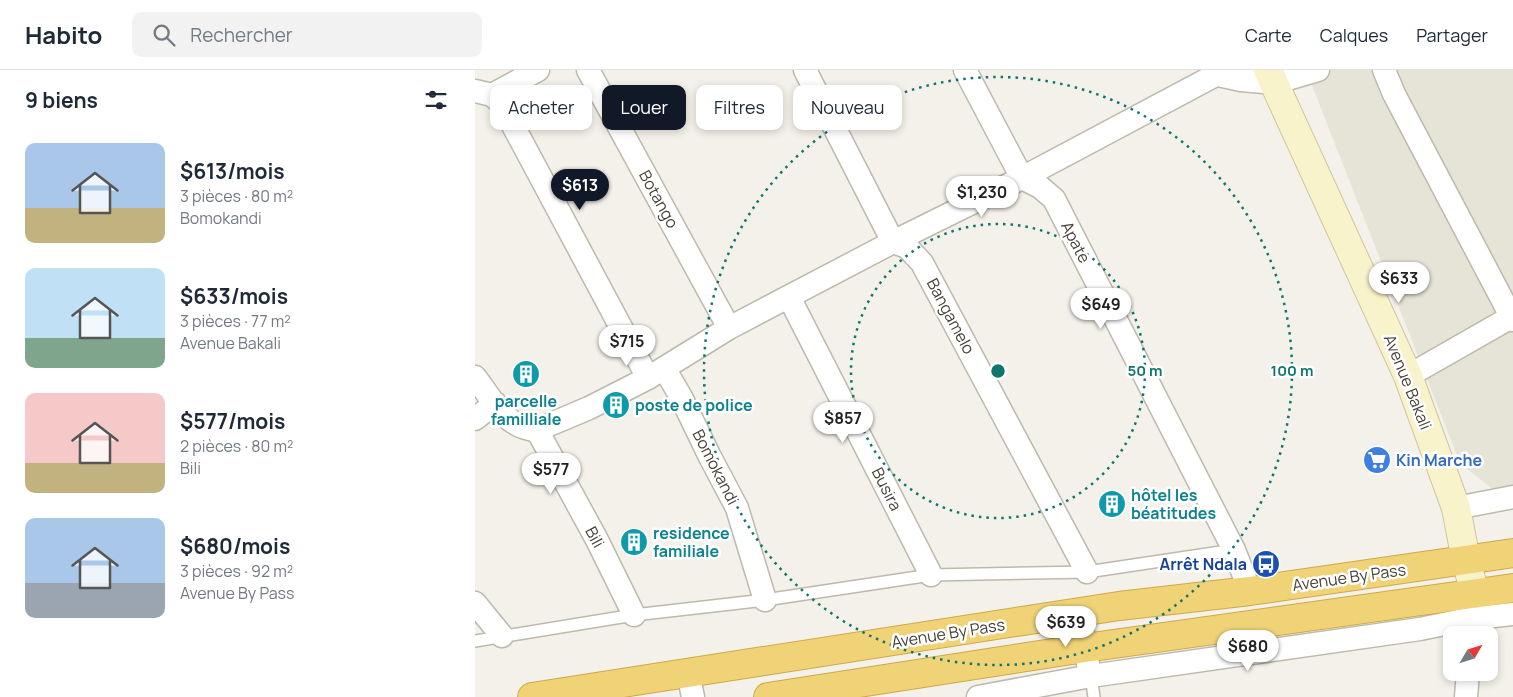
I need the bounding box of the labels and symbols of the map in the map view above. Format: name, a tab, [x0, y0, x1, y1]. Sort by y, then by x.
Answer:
street label: Botango	[634, 166, 684, 232]
pin: $613	[550, 168, 610, 211]
pin: $1,230	[941, 176, 1023, 218]
street label: Apate	[1056, 217, 1096, 267]
pin: $633	[1369, 262, 1429, 304]
street label: Bangamelo	[922, 274, 980, 358]
pin: $649	[1071, 288, 1131, 330]
pin: $715	[597, 324, 657, 367]
street label: Avenue Bakali	[1379, 331, 1437, 433]
building icon: parcelle familliale	[511, 359, 541, 389]
text: 50 m	[1127, 360, 1163, 381]
text: 100 m	[1271, 360, 1313, 381]
centre of rings	[989, 362, 1007, 380]
place label: parcelle familliale	[491, 390, 562, 430]
building icon: poste de police	[601, 390, 631, 420]
place label: poste de police	[635, 394, 753, 416]
pin: $857	[813, 402, 873, 444]
street label: Bomokandi	[688, 426, 744, 508]
supermarket icon: Kin Marche	[1362, 445, 1392, 475]
place label: Kin Marche	[1396, 449, 1482, 471]
pin: $577	[521, 452, 581, 495]
street label: Busira	[867, 464, 907, 514]
place label: hôtel les béatitudes	[1131, 484, 1216, 524]
building icon: hôtel les béatitudes	[1097, 489, 1127, 519]
place label: residence familiale	[653, 522, 730, 562]
street label: Bili	[580, 523, 610, 551]
building icon: residence familiale	[619, 527, 649, 557]
bus stop icon: Arrêt Ndala	[1251, 549, 1281, 579]
place label: Arrêt Ndala	[1159, 553, 1247, 575]
street label: Avenue By Pass	[1291, 558, 1407, 596]
pin: $639	[1036, 606, 1096, 648]
street label: Avenue By Pass	[890, 613, 1006, 653]
north arrow	[1443, 626, 1497, 681]
pin: $680	[1218, 630, 1278, 672]

